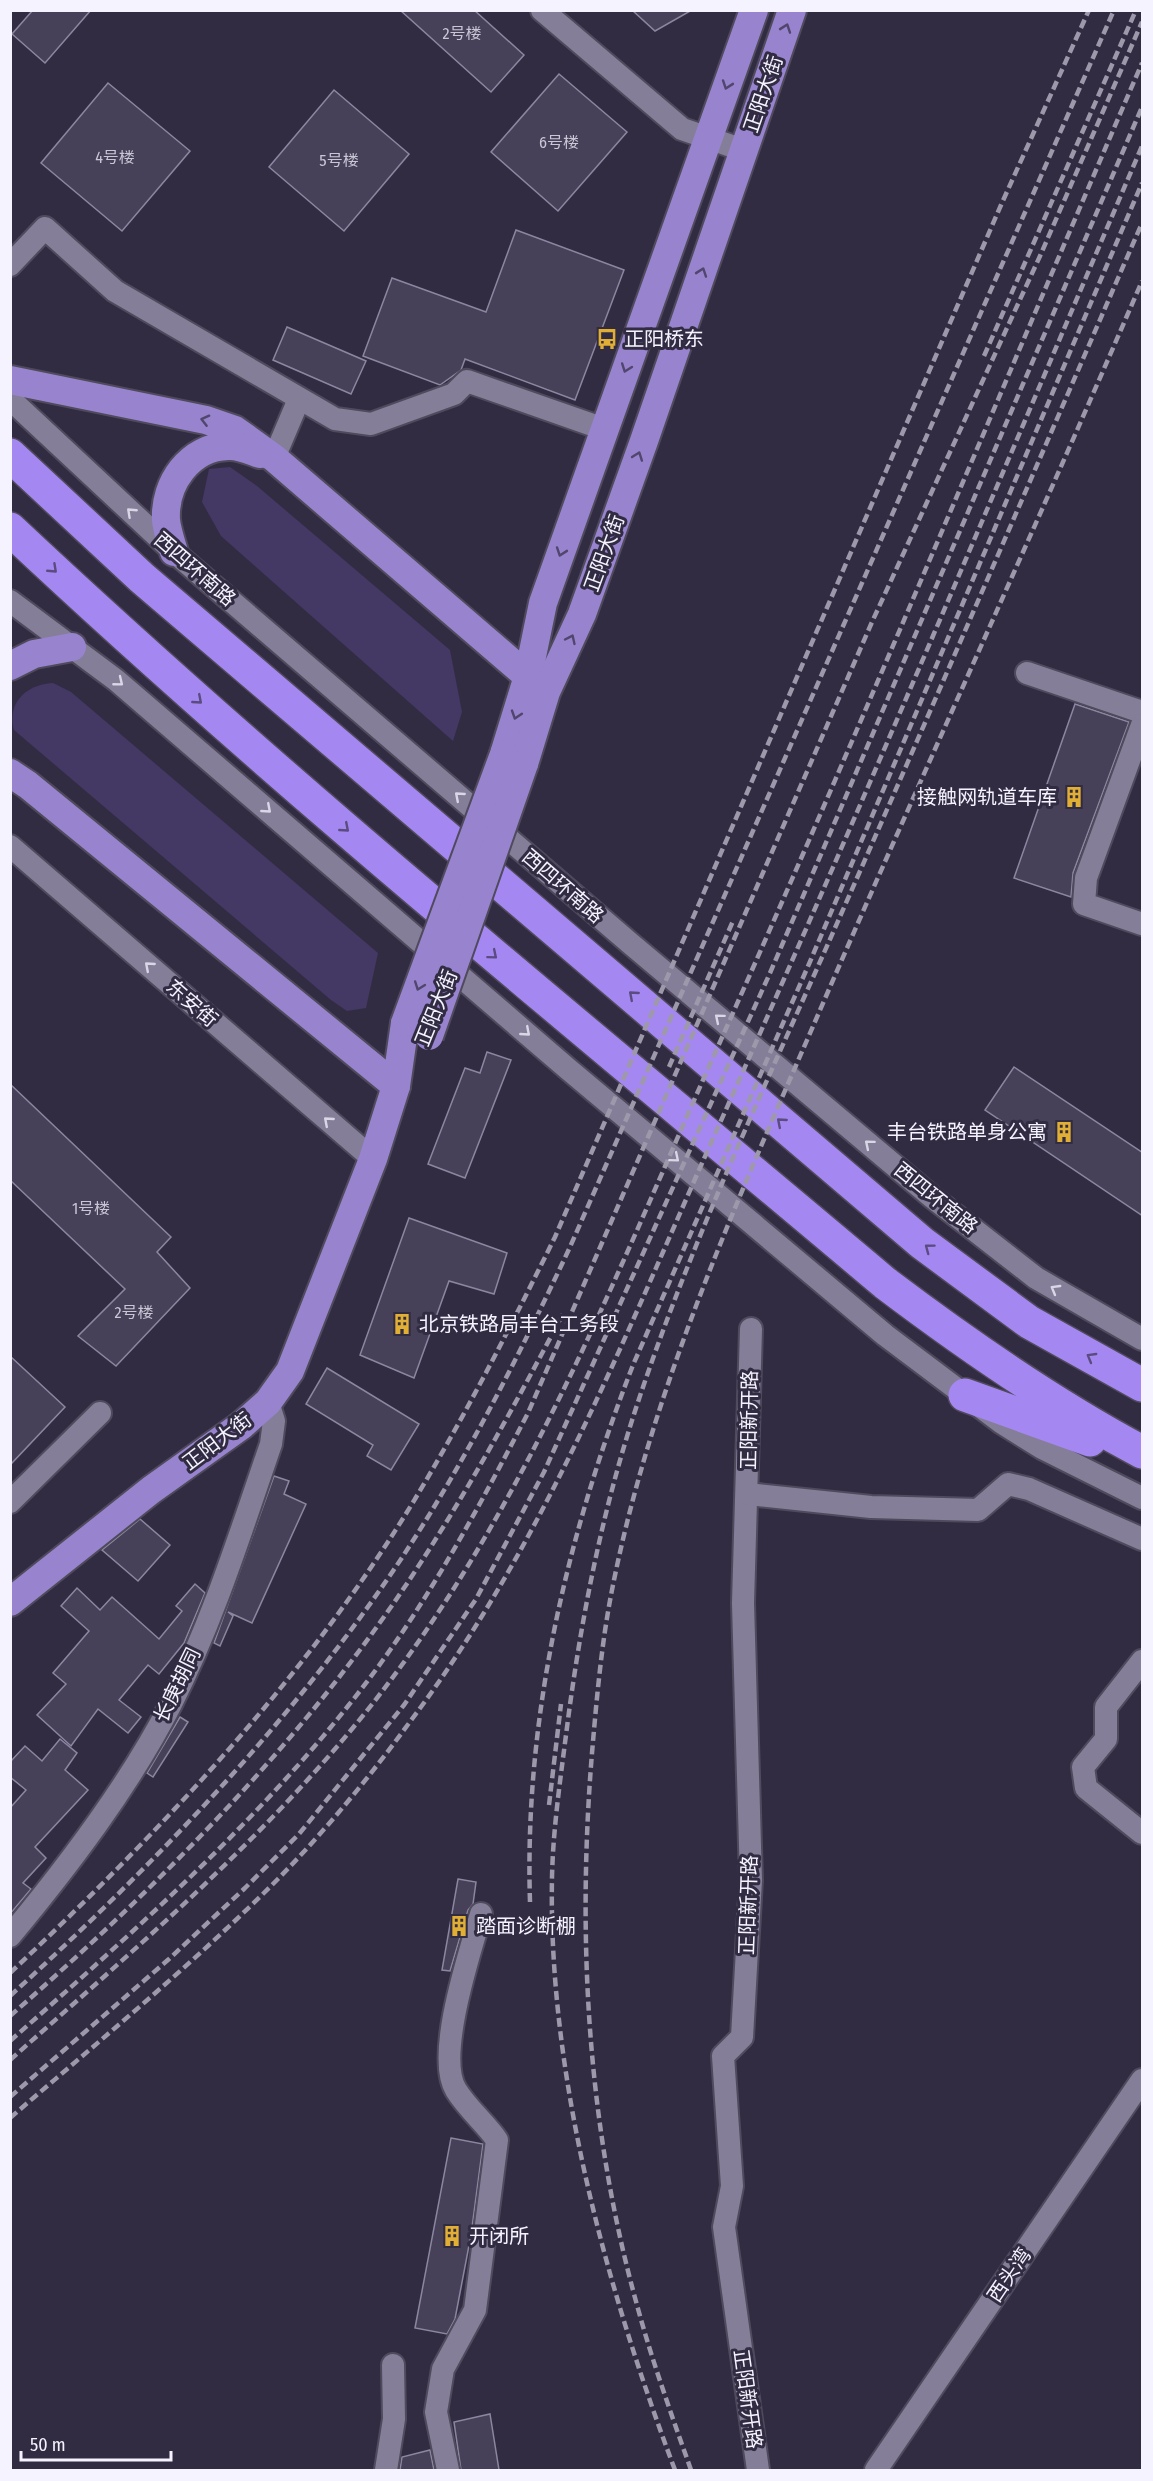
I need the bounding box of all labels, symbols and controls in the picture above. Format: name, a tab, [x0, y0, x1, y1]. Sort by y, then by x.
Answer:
one-way arrow	[778, 23, 791, 33]
house number: 2号楼	[442, 24, 482, 43]
street label: 正阳大街	[739, 52, 787, 136]
one-way arrow	[722, 80, 735, 90]
house number: 6号楼	[539, 133, 579, 152]
house number: 4号楼	[95, 148, 135, 167]
house number: 5号楼	[319, 151, 359, 170]
one-way arrow	[694, 267, 707, 277]
bus stop icon: 正阳桥东	[595, 327, 619, 351]
place label: 正阳桥东	[624, 327, 704, 351]
one-way arrow	[621, 362, 634, 373]
one-way arrow	[200, 415, 211, 427]
one-way arrow	[631, 451, 644, 462]
one-way arrow	[127, 508, 138, 519]
street label: 正阳大街	[579, 511, 629, 595]
street label: 西四环南路	[149, 527, 241, 611]
one-way arrow	[556, 546, 569, 557]
one-way arrow	[46, 562, 57, 573]
one-way arrow	[563, 634, 575, 645]
one-way arrow	[112, 675, 123, 686]
one-way arrow	[191, 693, 202, 704]
one-way arrow	[511, 709, 523, 720]
place label: 接触网轨道车库	[917, 785, 1057, 809]
building icon: 接触网轨道车库	[1062, 785, 1086, 809]
one-way arrow	[455, 793, 466, 804]
one-way arrow	[260, 802, 271, 813]
one-way arrow	[338, 821, 349, 832]
street label: 西四环南路	[517, 844, 609, 928]
one-way arrow	[486, 947, 497, 958]
one-way arrow	[145, 962, 156, 973]
street label: 正阳大街	[410, 966, 462, 1050]
street label: 东安街	[161, 974, 223, 1032]
one-way arrow	[413, 980, 426, 991]
one-way arrow	[629, 991, 640, 1002]
one-way arrow	[715, 1014, 726, 1025]
one-way arrow	[519, 1025, 530, 1036]
one-way arrow	[324, 1117, 335, 1128]
one-way arrow	[777, 1118, 788, 1129]
place label: 丰台铁路单身公寓	[887, 1120, 1047, 1144]
building icon: 丰台铁路单身公寓	[1052, 1120, 1076, 1144]
one-way arrow	[865, 1140, 876, 1151]
one-way arrow	[668, 1151, 679, 1162]
street label: 西四环南路	[890, 1157, 982, 1239]
house number: 1号楼	[72, 1199, 110, 1218]
one-way arrow	[925, 1245, 936, 1256]
one-way arrow	[1051, 1285, 1061, 1297]
house number: 2号楼	[114, 1303, 154, 1322]
building icon: 北京铁路局丰台工务段	[390, 1312, 414, 1336]
place label: 北京铁路局丰台工务段	[419, 1312, 619, 1336]
one-way arrow	[1087, 1353, 1097, 1364]
street label: 正阳新开路	[736, 1370, 762, 1470]
street label: 正阳大街	[178, 1407, 256, 1475]
street label: 长庚胡同	[149, 1644, 205, 1726]
street label: 正阳新开路	[734, 1855, 762, 1955]
building icon: 踏面诊断棚	[447, 1914, 471, 1938]
place label: 踏面诊断棚	[476, 1914, 576, 1938]
building icon: 开闭所	[440, 2224, 464, 2248]
place label: 开闭所	[469, 2224, 529, 2248]
street label: 西头湾	[982, 2243, 1036, 2307]
street label: 正阳新开路	[729, 2348, 767, 2450]
scale bar	[21, 2424, 171, 2462]
text: 50 m	[30, 2434, 66, 2456]

